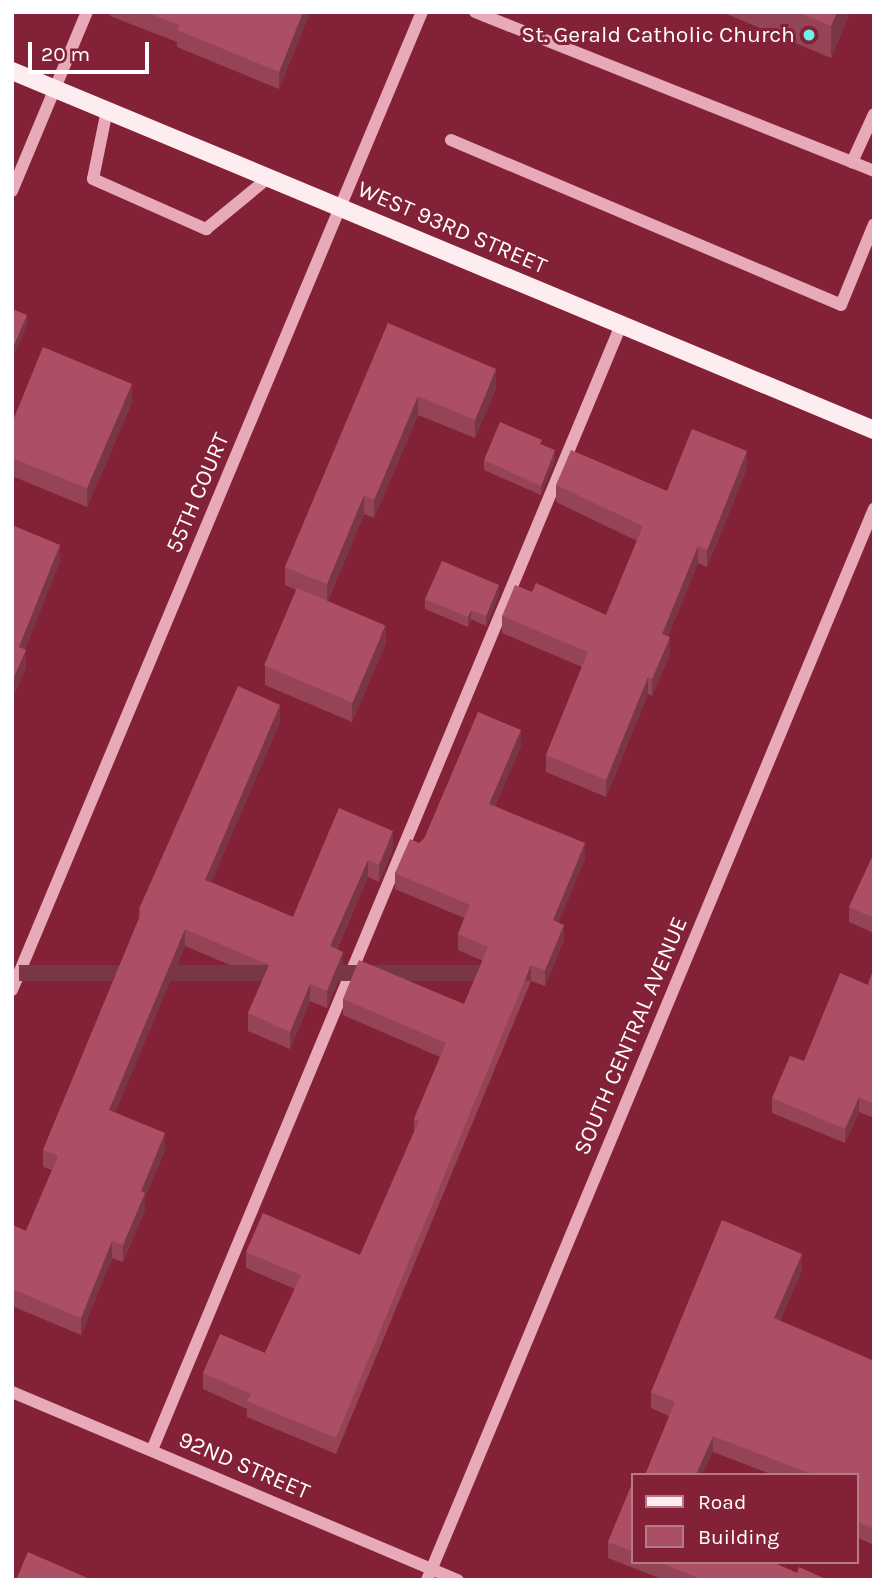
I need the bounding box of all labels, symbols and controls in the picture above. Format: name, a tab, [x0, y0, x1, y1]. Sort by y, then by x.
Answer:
place label: St. Gerald Catholic Church	[521, 21, 795, 49]
marker: St. Gerald Catholic Church	[801, 27, 817, 43]
scale bar	[32, 28, 152, 72]
text: 20 m	[41, 42, 90, 66]
street label: WEST 93RD STREET	[353, 176, 551, 280]
street label: 55TH COURT	[160, 429, 236, 557]
street label: SOUTH CENTRAL AVENUE	[568, 913, 694, 1159]
street label: 92ND STREET	[174, 1426, 314, 1506]
legend	[630, 1473, 858, 1564]
text: Road	[698, 1490, 746, 1514]
text: Building	[698, 1525, 779, 1549]

